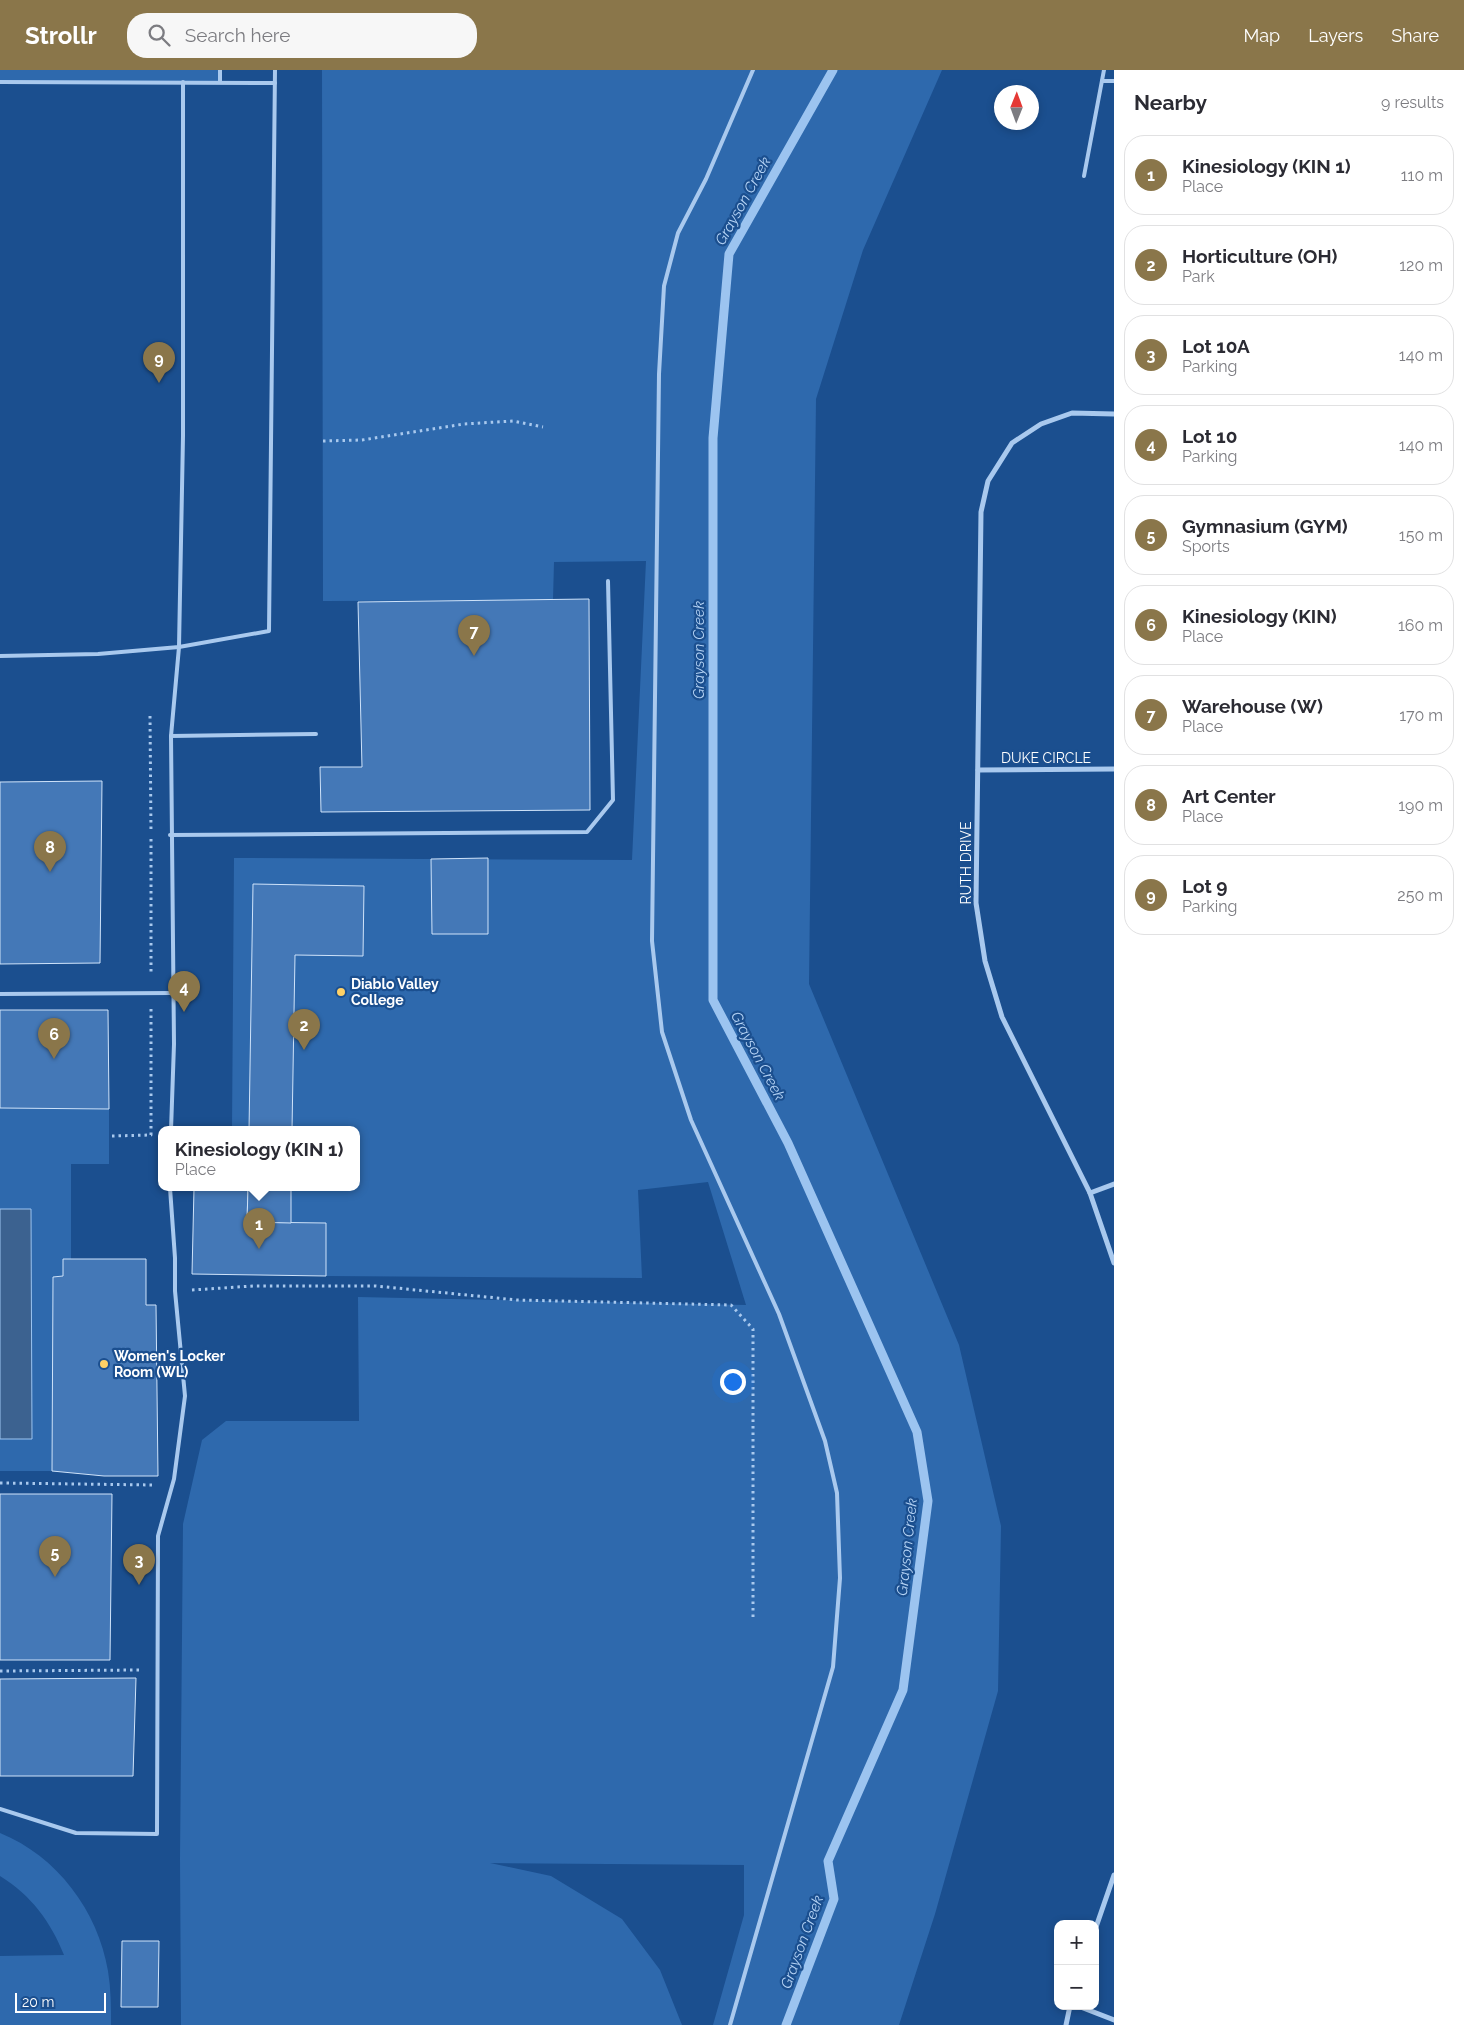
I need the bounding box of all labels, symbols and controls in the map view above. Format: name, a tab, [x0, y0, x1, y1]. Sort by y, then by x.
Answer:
search box	[127, 13, 477, 58]
text: Strollr	[25, 21, 97, 50]
icon: search	[145, 21, 173, 49]
text: Search here	[185, 24, 290, 46]
text: Map	[1244, 25, 1280, 46]
text: Layers	[1308, 25, 1363, 46]
text: Share	[1391, 25, 1439, 46]
north arrow	[994, 85, 1039, 130]
text: Nearby	[1134, 90, 1207, 115]
text: 9 results	[1381, 93, 1444, 112]
water label: Grayson Creek	[711, 154, 775, 248]
text: Kinesiology (KIN 1)	[1182, 155, 1351, 177]
text: 1	[1147, 166, 1155, 185]
text: 110 m	[1401, 166, 1443, 185]
text: Place	[1182, 177, 1223, 196]
text: Horticulture (OH)	[1182, 245, 1337, 267]
text: 2	[1146, 256, 1156, 275]
text: 120 m	[1399, 256, 1443, 275]
text: Park	[1182, 267, 1215, 286]
text: Lot 10A	[1182, 335, 1250, 357]
pin: 9	[143, 342, 175, 383]
text: 3	[1147, 346, 1155, 365]
text: 140 m	[1399, 346, 1443, 365]
text: Parking	[1182, 357, 1237, 376]
text: Lot 10	[1182, 425, 1237, 447]
text: 4	[1146, 436, 1156, 455]
text: 140 m	[1399, 436, 1443, 455]
text: Parking	[1182, 447, 1237, 466]
text: Gymnasium (GYM)	[1182, 515, 1348, 537]
text: 5	[1147, 526, 1155, 545]
text: 150 m	[1399, 526, 1443, 545]
text: Sports	[1182, 537, 1230, 556]
water label: Grayson Creek	[690, 601, 708, 699]
text: Kinesiology (KIN)	[1182, 605, 1337, 627]
pin: 7	[458, 615, 490, 656]
text: 6	[1146, 616, 1156, 635]
text: 160 m	[1398, 616, 1443, 635]
text: Place	[1182, 627, 1223, 646]
text: Warehouse (W)	[1182, 695, 1323, 717]
text: 7	[1147, 706, 1155, 725]
text: 170 m	[1399, 706, 1443, 725]
text: Place	[1182, 717, 1223, 736]
street label: DUKE CIRCLE	[1001, 750, 1091, 766]
text: Art Center	[1182, 785, 1276, 807]
text: 8	[1146, 796, 1156, 815]
text: 190 m	[1398, 796, 1443, 815]
text: Place	[1182, 807, 1223, 826]
street label: RUTH DRIVE	[958, 822, 974, 904]
pin: 8	[34, 831, 66, 872]
text: Lot 9	[1182, 875, 1227, 897]
text: 9	[1146, 886, 1156, 905]
text: 250 m	[1397, 886, 1443, 905]
text: Parking	[1182, 897, 1237, 916]
pin: 4	[168, 971, 200, 1012]
place label: Diablo Valley College	[351, 976, 439, 1008]
marker: Diablo Valley College	[335, 986, 347, 998]
water label: Grayson Creek	[727, 1008, 789, 1104]
pin: 2	[288, 1009, 320, 1050]
pin: 6	[38, 1018, 70, 1059]
popup	[158, 1126, 360, 1191]
text: Kinesiology (KIN 1)	[175, 1138, 343, 1160]
text: Place	[175, 1160, 216, 1179]
pin: 1	[243, 1208, 275, 1249]
place label: Women's Locker Room (WL)	[114, 1348, 226, 1380]
marker: Women's Locker Room (WL)	[98, 1358, 110, 1370]
your location	[720, 1369, 746, 1395]
water label: Grayson Creek	[893, 1497, 921, 1597]
pin: 5	[39, 1536, 71, 1577]
pin: 3	[123, 1544, 155, 1585]
water label: Grayson Creek	[777, 1893, 827, 1991]
map controls	[1054, 1920, 1099, 2010]
button: +	[1054, 1920, 1099, 1965]
button: −	[1054, 1965, 1099, 2010]
scale bar	[15, 1990, 106, 2013]
text: 20 m	[22, 1994, 54, 2010]

